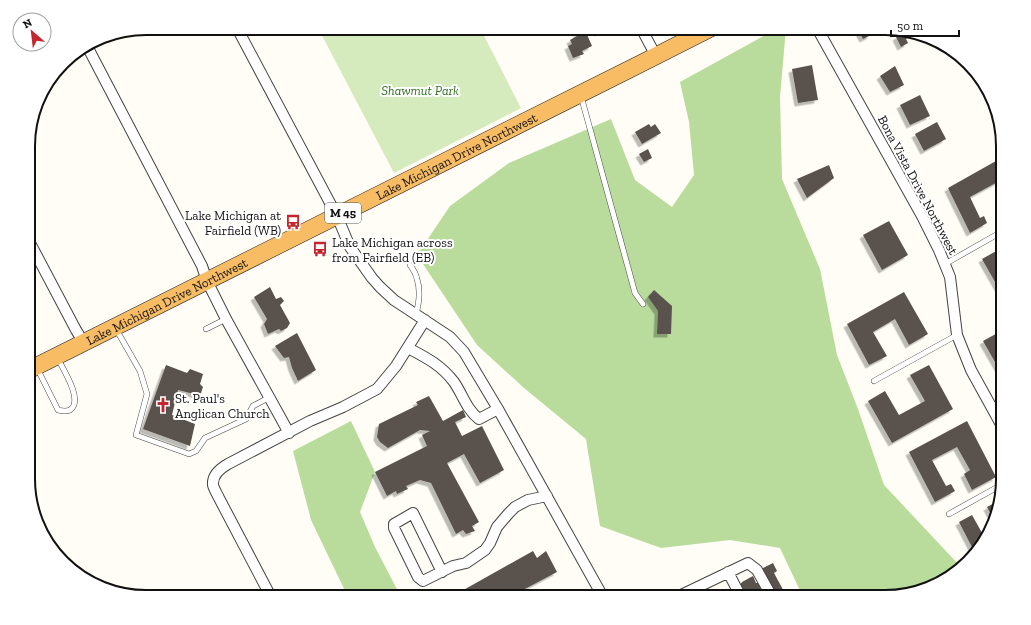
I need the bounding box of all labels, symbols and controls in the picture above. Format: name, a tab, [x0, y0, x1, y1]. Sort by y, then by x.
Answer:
north arrow	[12, 12, 52, 52]
scale bar	[891, 12, 959, 38]
text: N	[21, 16, 35, 31]
text: 50 m	[897, 19, 924, 33]
park label: Shawmut Park	[381, 83, 459, 98]
street label: Lake Michigan Drive Northwest	[373, 109, 540, 203]
street label: Bona Vista Drive Northwest	[875, 113, 961, 257]
road number: M 45	[325, 203, 361, 223]
place label: Lake Michigan at Fairfield (WB)	[185, 208, 281, 238]
bus stop icon: Lake Michigan at Fairfield (WB)	[284, 213, 302, 231]
place label: Lake Michigan across from Fairfield (EB)	[332, 235, 453, 265]
bus stop icon: Lake Michigan across from Fairfield (EB)	[311, 240, 329, 258]
street label: Lake Michigan Drive Northwest	[84, 254, 250, 348]
place label: St. Paul's Anglican Church	[175, 391, 270, 421]
church icon: St. Paul's Anglican Church	[154, 396, 172, 414]

